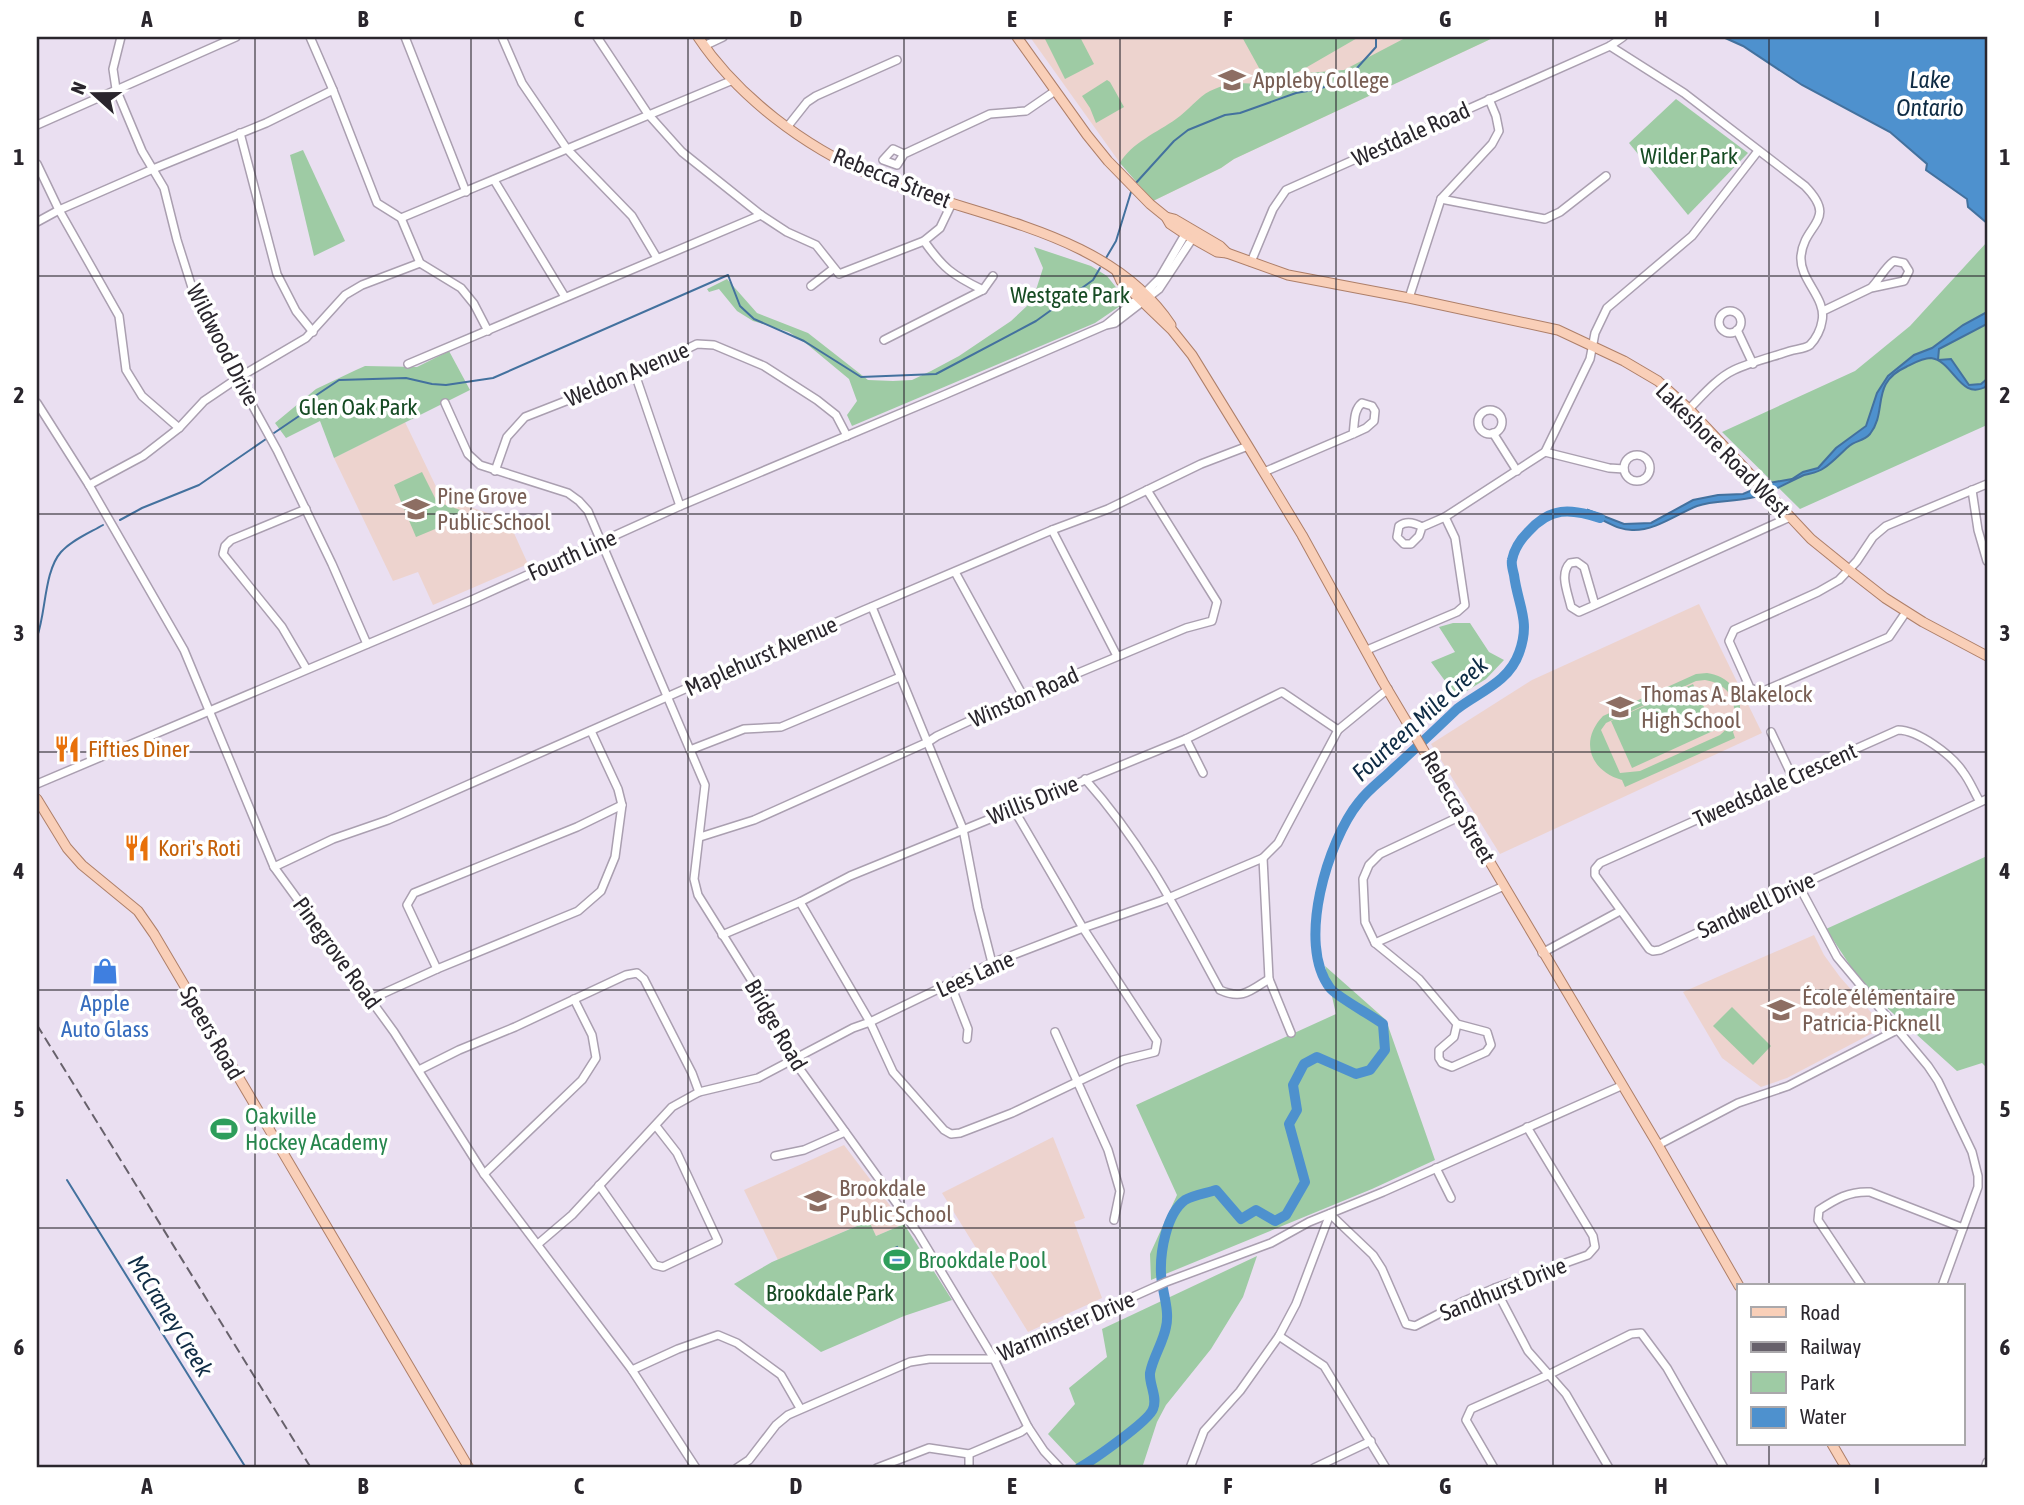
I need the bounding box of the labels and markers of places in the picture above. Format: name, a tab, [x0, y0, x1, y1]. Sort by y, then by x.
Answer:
school or university icon: Appleby College	[1217, 65, 1247, 95]
place label: Appleby College	[1253, 67, 1389, 93]
place label: Pine Grove Public School	[437, 483, 550, 535]
school or university icon: Pine Grove Public School	[401, 494, 431, 524]
place label: Thomas A. Blakelock High School	[1641, 681, 1813, 733]
school or university icon: Thomas A. Blakelock High School	[1605, 692, 1635, 722]
restaurant icon: Fifties Diner	[52, 734, 82, 764]
place label: Fifties Diner	[88, 736, 190, 762]
restaurant icon: Kori's Roti	[122, 833, 152, 863]
place label: Kori's Roti	[158, 835, 241, 861]
shop icon: Apple Auto Glass	[90, 956, 120, 986]
place label: École élémentaire Patricia-Picknell	[1802, 984, 1955, 1036]
place label: Apple Auto Glass	[61, 990, 149, 1042]
school or university icon: École élémentaire Patricia-Picknell	[1766, 995, 1796, 1025]
place label: Oakville Hockey Academy	[245, 1103, 388, 1155]
sports icon: Oakville Hockey Academy	[209, 1114, 239, 1144]
place label: Brookdale Public School	[839, 1175, 952, 1227]
school or university icon: Brookdale Public School	[803, 1186, 833, 1216]
sports icon: Brookdale Pool	[882, 1245, 912, 1275]
place label: Brookdale Pool	[918, 1247, 1047, 1273]

